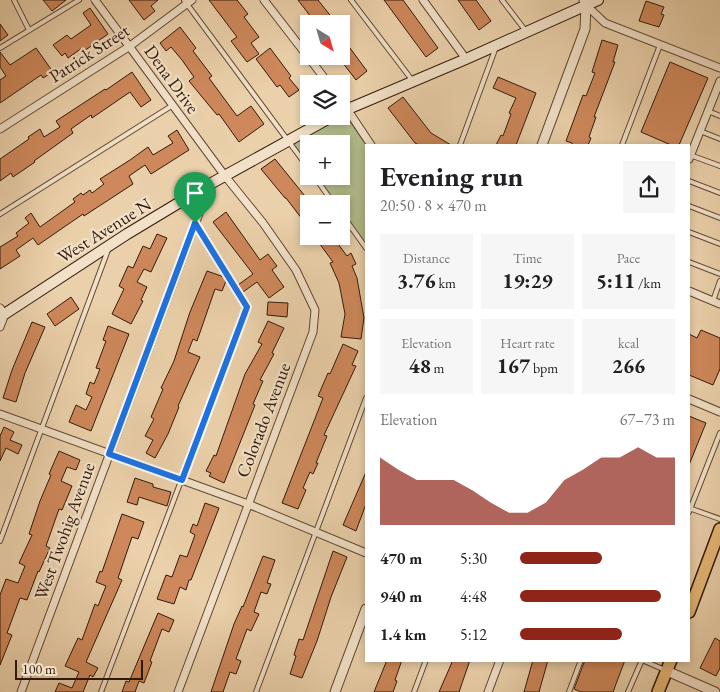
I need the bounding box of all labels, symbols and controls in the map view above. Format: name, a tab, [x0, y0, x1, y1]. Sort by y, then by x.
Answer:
north arrow	[300, 15, 350, 65]
map controls	[300, 15, 350, 245]
street label: Patrick Street	[44, 18, 134, 87]
street label: Dena Drive	[139, 40, 205, 118]
button: layers	[300, 75, 350, 125]
button: +	[300, 135, 350, 185]
text: Evening run	[380, 158, 523, 194]
button: share	[623, 161, 675, 213]
pin	[174, 172, 216, 223]
icon: arrive	[181, 179, 209, 207]
street label: West Avenue N	[53, 192, 156, 268]
button: −	[300, 195, 350, 245]
text: 20:50 · 8 × 470 m	[380, 195, 487, 216]
text: Distance	[403, 249, 450, 267]
text: Time	[513, 249, 542, 267]
text: Pace	[617, 249, 640, 267]
text: 3.76	[397, 267, 436, 294]
text: 19:29	[502, 267, 553, 294]
text: 5:11	[596, 267, 635, 294]
text: km	[436, 274, 456, 292]
text: /km	[635, 274, 661, 292]
text: Elevation	[401, 334, 452, 352]
text: Heart rate	[500, 334, 555, 352]
text: kcal	[618, 334, 639, 352]
text: 48	[409, 352, 431, 379]
text: 167	[497, 352, 530, 379]
text: 266	[612, 352, 645, 379]
street label: Colorado Avenue	[231, 359, 295, 481]
text: m	[431, 359, 444, 377]
text: bpm	[530, 359, 558, 377]
text: Elevation	[380, 409, 438, 430]
text: 67–73 m	[620, 409, 675, 430]
street label: West Twohig Avenue	[29, 459, 99, 603]
text: 470 m	[380, 548, 422, 569]
text: 5:30	[460, 548, 487, 569]
text: 940 m	[380, 586, 422, 607]
text: 4:48	[460, 586, 487, 607]
text: 1.4 km	[380, 624, 426, 645]
text: 5:12	[460, 624, 487, 645]
scale bar	[15, 657, 142, 680]
text: 100 m	[22, 660, 56, 678]

